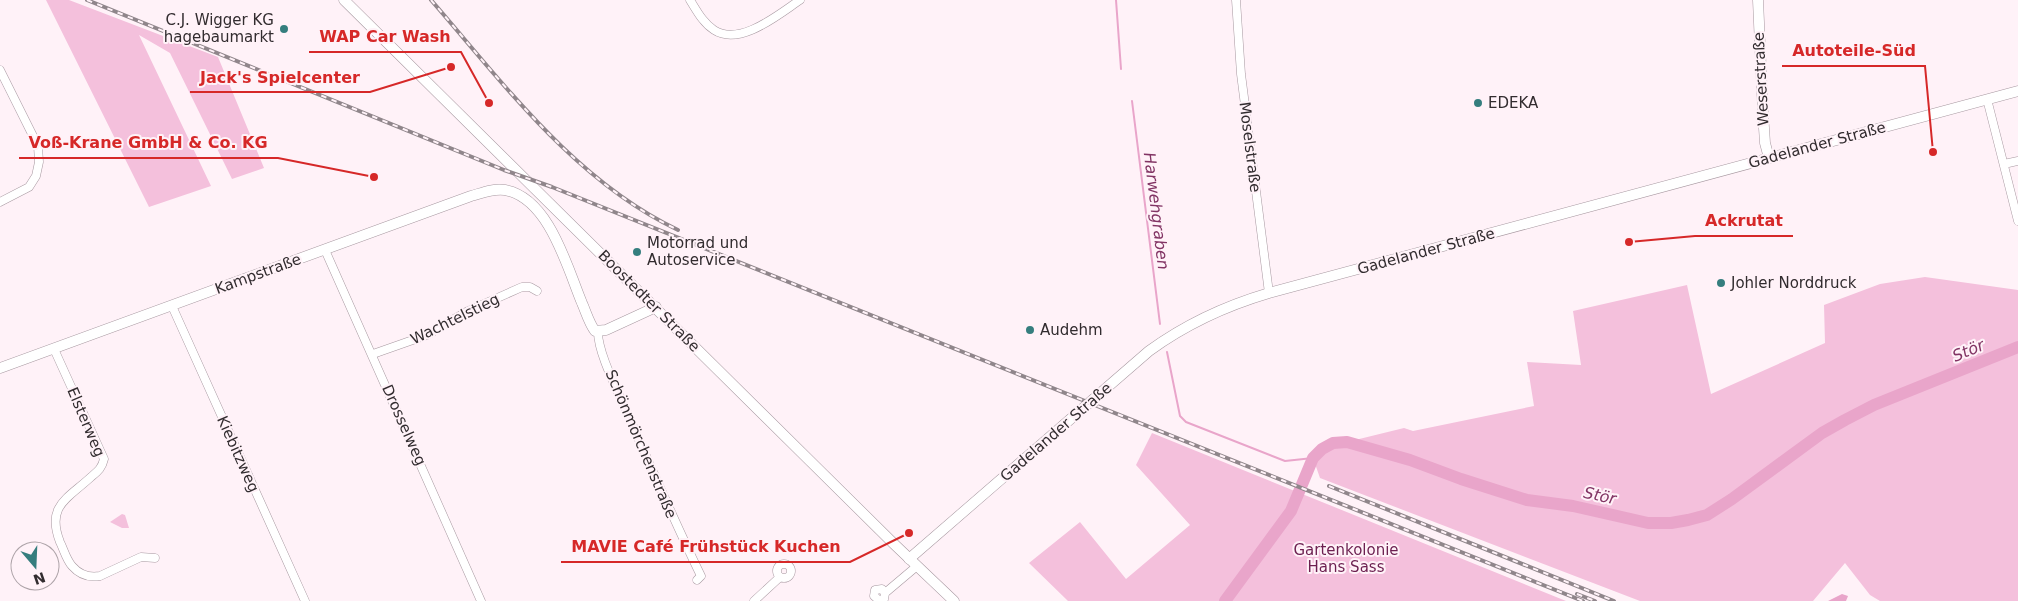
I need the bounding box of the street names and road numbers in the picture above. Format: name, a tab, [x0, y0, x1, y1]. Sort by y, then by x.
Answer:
street label: Weserstraße	[1750, 32, 1772, 126]
street label: Moselstraße	[1236, 101, 1264, 193]
street label: Gadelander Straße	[1746, 118, 1888, 172]
street label: Gadelander Straße	[1355, 224, 1497, 278]
street label: Boostedter Straße	[594, 246, 704, 356]
street label: Kampstraße	[212, 250, 304, 298]
street label: Wachtelstieg	[408, 290, 502, 348]
street label: Schönmörchenstraße	[601, 367, 681, 521]
street label: Gadelander Straße	[997, 379, 1115, 485]
street label: Drosselweg	[378, 382, 430, 468]
street label: Elsterweg	[63, 385, 109, 459]
street label: Kiebitzweg	[213, 413, 263, 495]

